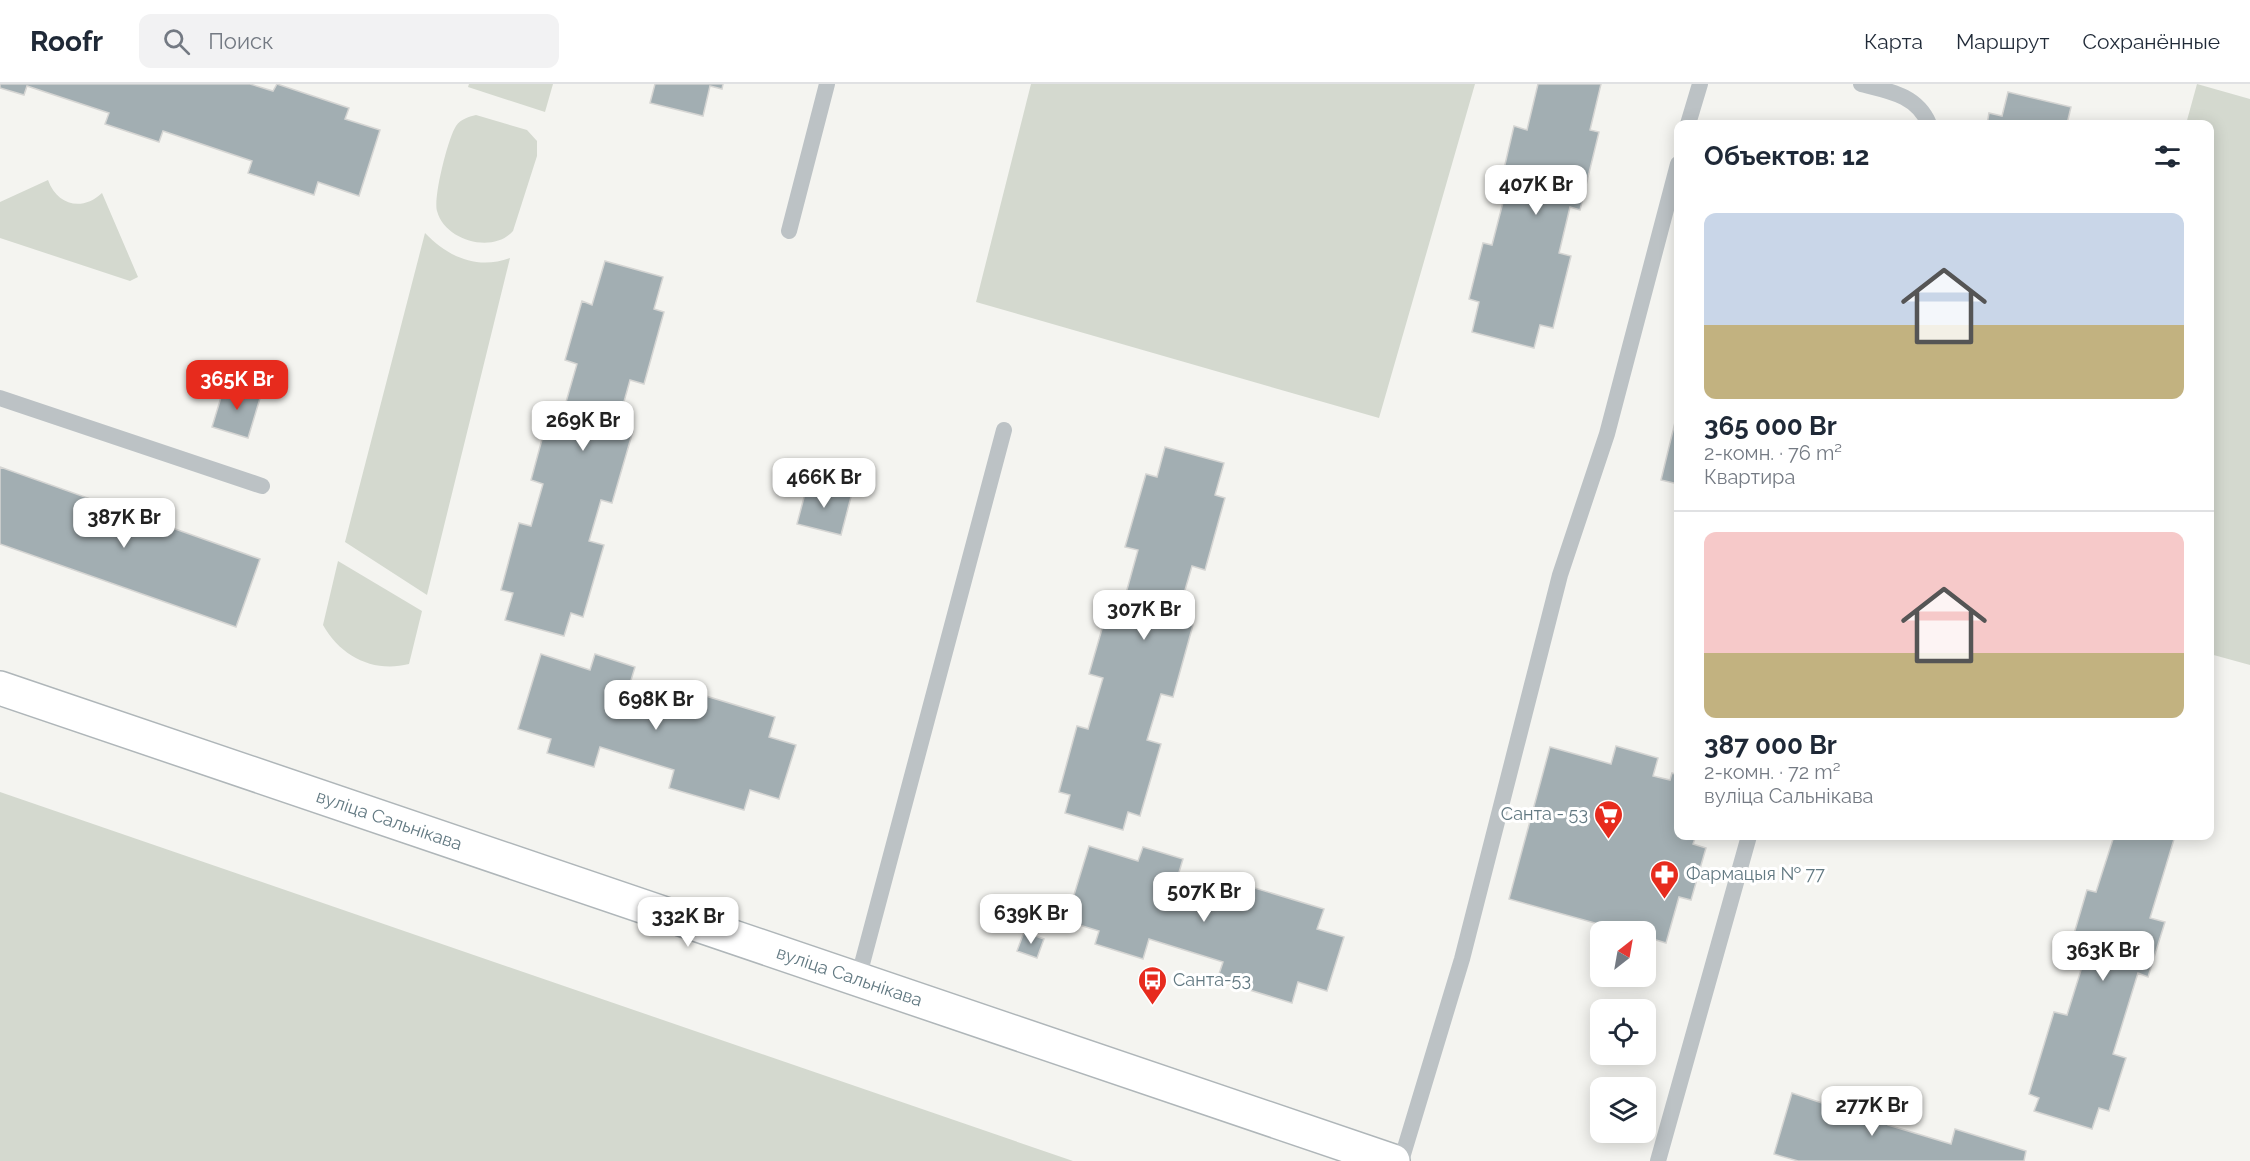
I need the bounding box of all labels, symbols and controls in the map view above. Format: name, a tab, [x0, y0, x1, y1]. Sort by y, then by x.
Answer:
search box	[139, 14, 559, 68]
text: Roofr	[30, 25, 103, 58]
icon: search	[160, 25, 193, 58]
text: Поиск	[208, 28, 274, 54]
text: Карта	[1864, 29, 1923, 54]
text: Маршрут	[1956, 29, 2049, 54]
text: Сохранённые	[2082, 29, 2220, 54]
icon: filters	[2151, 140, 2184, 173]
text: Объектов: 12	[1704, 141, 1870, 171]
pin: 407K Br	[1481, 165, 1591, 216]
text: 407K Br	[1499, 172, 1573, 196]
icon: home	[1890, 252, 1998, 360]
pin: 365K Br	[182, 360, 292, 411]
text: 365K Br	[200, 367, 274, 391]
pin: 269K Br	[528, 401, 638, 452]
text: 269K Br	[546, 408, 620, 432]
text: 365 000 Br	[1704, 411, 1837, 441]
text: 2-комн. · 76 m²	[1704, 441, 1842, 465]
pin: 466K Br	[769, 458, 879, 509]
text: 466K Br	[787, 465, 861, 489]
text: Квартира	[1704, 465, 1795, 489]
pin: 387K Br	[69, 498, 179, 549]
text: 387K Br	[87, 505, 161, 529]
icon: home	[1890, 571, 1998, 679]
pin: 307K Br	[1089, 590, 1199, 641]
text: 307K Br	[1107, 597, 1181, 621]
pin: 698K Br	[601, 680, 711, 731]
text: 698K Br	[618, 687, 694, 711]
text: 387 000 Br	[1704, 730, 1837, 760]
text: 2-комн. · 72 m²	[1704, 760, 1840, 784]
text: вуліца Сальнікава	[1704, 784, 1874, 808]
street label: вуліца Сальнікава	[314, 785, 465, 854]
supermarket icon: Санта - 53	[1593, 798, 1625, 840]
place label: Санта - 53	[1501, 803, 1588, 824]
pharmacy icon: Фармацыя № 77	[1649, 858, 1681, 900]
place label: Фармацыя № 77	[1686, 863, 1825, 884]
pin: 507K Br	[1149, 872, 1259, 923]
text: 507K Br	[1167, 879, 1241, 903]
pin: 639K Br	[976, 894, 1086, 945]
pin: 332K Br	[633, 897, 743, 948]
text: 639K Br	[994, 901, 1068, 925]
text: 332K Br	[652, 904, 724, 928]
north arrow	[1590, 921, 1656, 987]
map controls	[1590, 921, 1656, 1143]
pin: 363K Br	[2048, 931, 2158, 982]
text: 363K Br	[2066, 938, 2140, 962]
street label: вуліца Сальнікава	[774, 941, 925, 1010]
bus stop icon: Санта-53	[1136, 964, 1168, 1006]
place label: Санта-53	[1173, 969, 1251, 990]
button: locate	[1590, 999, 1656, 1065]
button: layers	[1590, 1077, 1656, 1143]
pin: 277K Br	[1817, 1086, 1927, 1137]
text: 277K Br	[1835, 1093, 1909, 1117]

